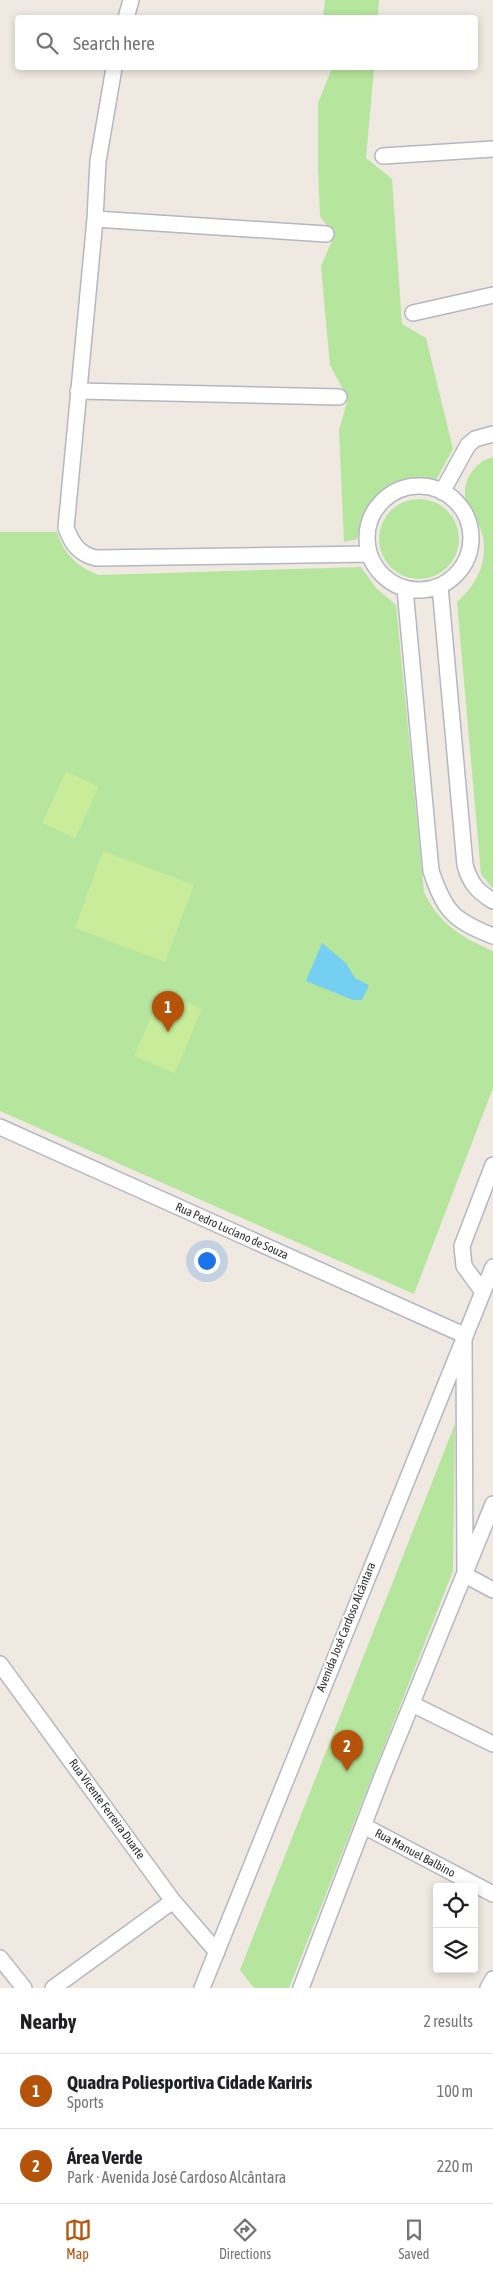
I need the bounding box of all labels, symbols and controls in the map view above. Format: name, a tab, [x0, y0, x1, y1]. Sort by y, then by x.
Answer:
search box	[15, 15, 478, 70]
icon: search	[33, 29, 61, 57]
text: Search here	[73, 32, 155, 54]
pin: 1	[152, 991, 184, 1032]
street label: Rua Pedro Luciano de Souza	[173, 1200, 291, 1262]
your location	[194, 1248, 220, 1274]
street label: Avenida José Cardoso Alcântara	[314, 1560, 378, 1694]
pin: 2	[331, 1730, 363, 1771]
street label: Rua Vicente Ferreira Duarte	[66, 1756, 148, 1862]
street label: Rua Manuel Balbino	[372, 1826, 458, 1880]
map controls	[433, 1883, 478, 1973]
button: locate	[433, 1883, 478, 1928]
button: layers	[433, 1928, 478, 1973]
text: Nearby	[20, 2009, 76, 2033]
text: 2 results	[423, 2012, 473, 2030]
text: Quadra Poliesportiva Cidade Kariris	[67, 2071, 312, 2093]
text: 1	[32, 2082, 40, 2100]
text: 100 m	[437, 2082, 473, 2100]
text: Sports	[67, 2093, 104, 2111]
text: Área Verde	[67, 2146, 143, 2168]
text: 2	[32, 2157, 40, 2175]
text: 220 m	[437, 2157, 473, 2175]
text: Park · Avenida José Cardoso Alcântara	[67, 2168, 286, 2186]
tab: Map	[64, 2216, 92, 2262]
tab: Directions	[219, 2216, 271, 2262]
tab: Saved	[398, 2216, 429, 2262]

